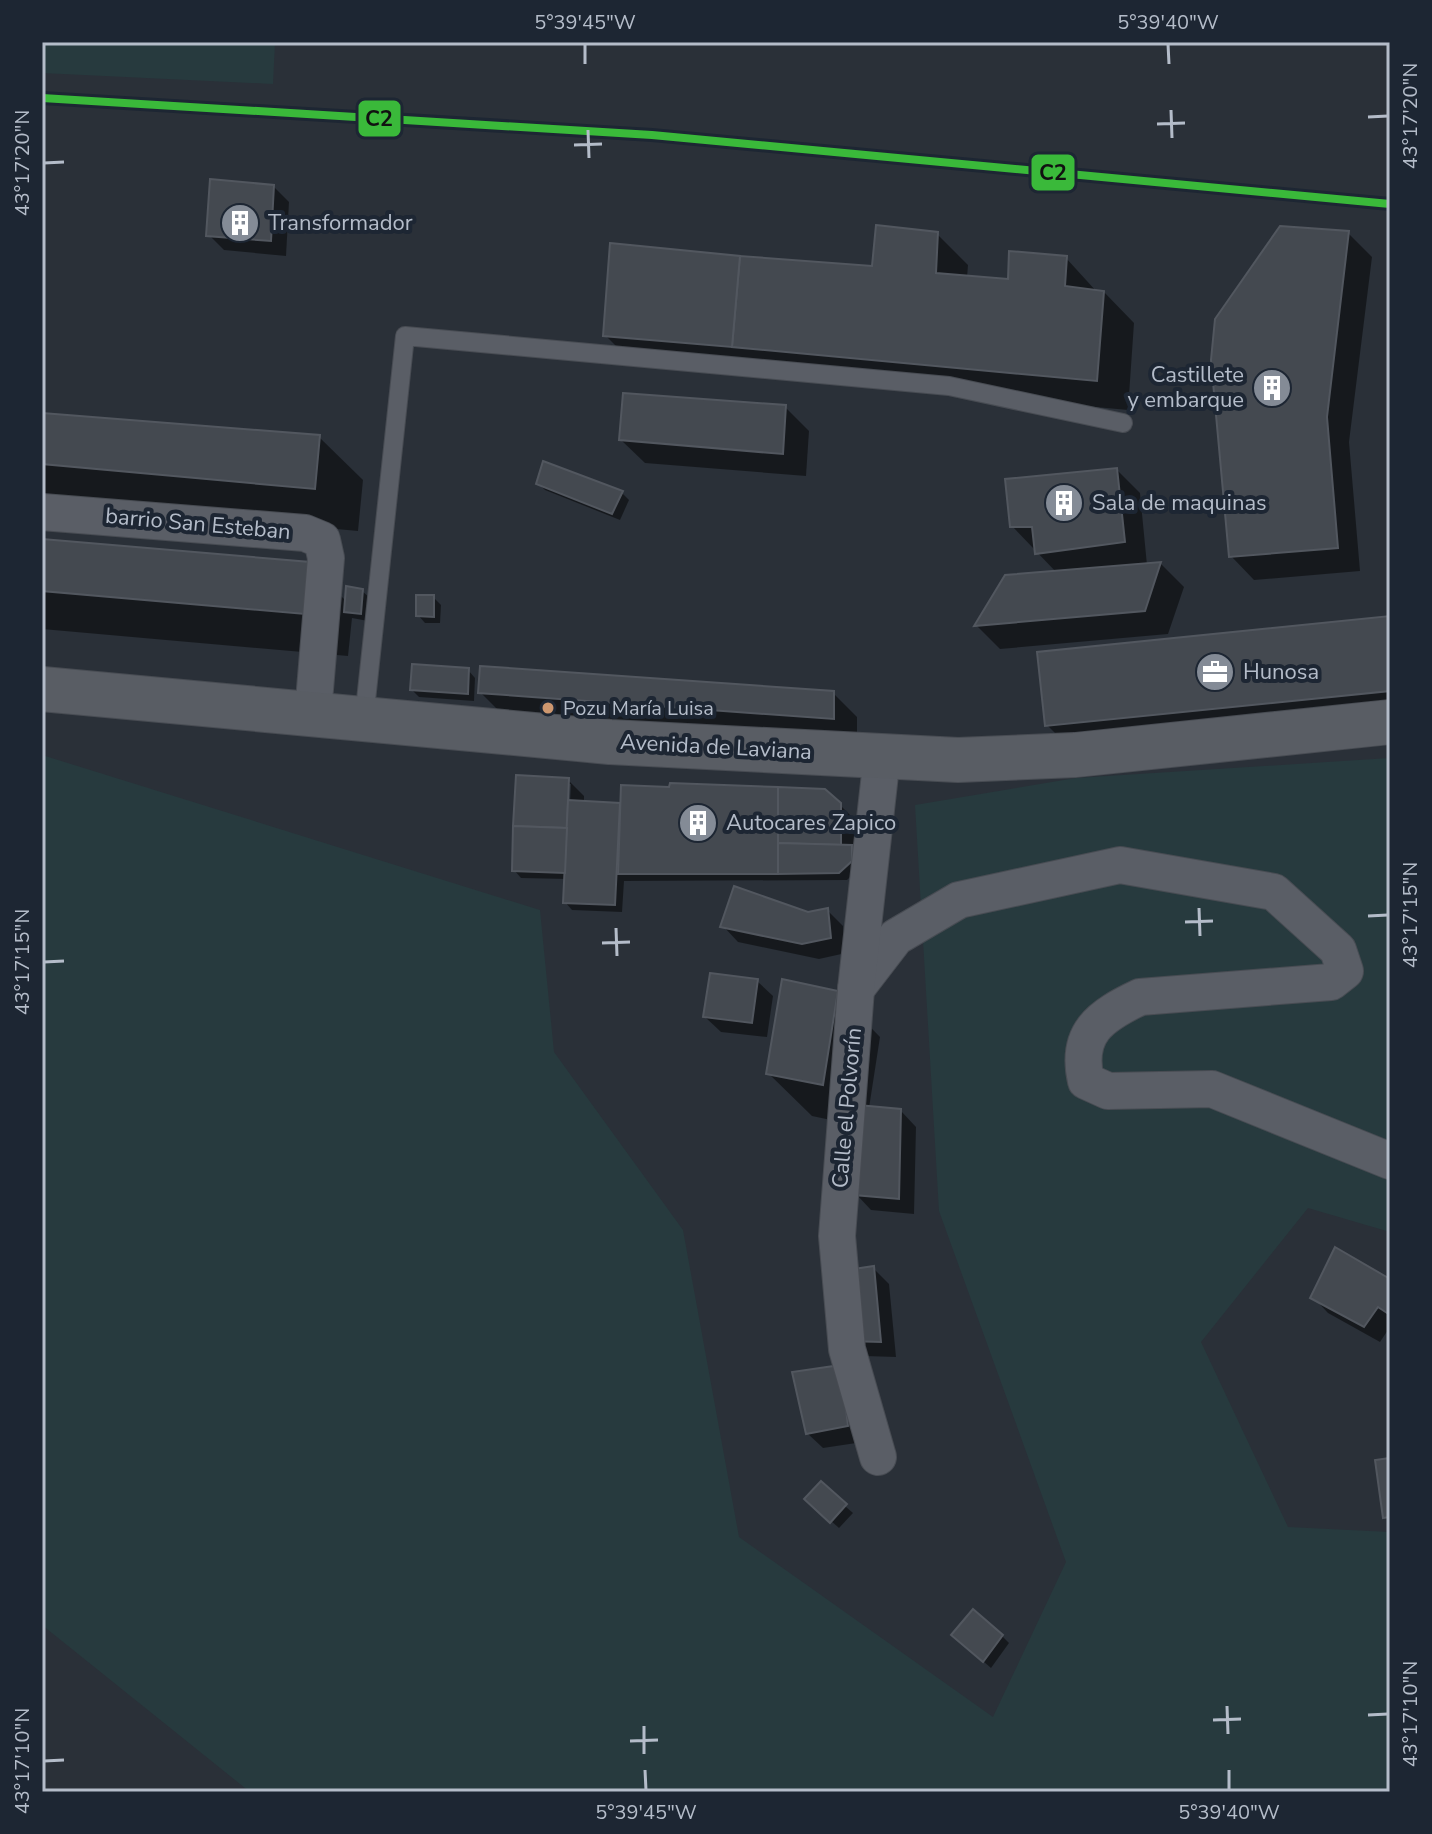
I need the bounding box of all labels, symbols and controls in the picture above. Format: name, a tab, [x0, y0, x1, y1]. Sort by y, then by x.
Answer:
text: 5°39'45"W	[534, 9, 636, 36]
text: 5°39'40"W	[1117, 9, 1219, 36]
text: 43°17'20"N	[1397, 63, 1424, 169]
line badge: C2	[357, 99, 402, 138]
text: C2	[365, 104, 393, 134]
text: 43°17'20"N	[9, 110, 36, 216]
line badge: C2	[1030, 153, 1076, 192]
text: C2	[1039, 158, 1067, 188]
building icon: Transformador	[219, 202, 261, 244]
place label: Transformador	[268, 208, 413, 238]
place label: Castillete y embarque	[1127, 360, 1244, 415]
building icon: Castillete y embarque	[1251, 367, 1293, 409]
building icon: Sala de maquinas	[1043, 482, 1085, 524]
place label: Sala de maquinas	[1092, 488, 1267, 518]
street label: barrio San Esteban	[104, 501, 292, 547]
office icon: Hunosa	[1194, 651, 1236, 693]
place label: Hunosa	[1243, 657, 1319, 687]
place label: Pozu María Luisa	[563, 695, 714, 722]
marker: Pozu María Luisa	[540, 700, 556, 716]
street label: Avenida de Laviana	[619, 727, 813, 767]
building icon: Autocares Zapico	[677, 802, 719, 844]
place label: Autocares Zapico	[726, 808, 896, 838]
text: 43°17'15"N	[1397, 862, 1424, 968]
text: 43°17'15"N	[9, 909, 36, 1015]
street label: Calle el Polvorín	[825, 1026, 869, 1190]
text: 43°17'10"N	[1397, 1661, 1424, 1767]
text: 43°17'10"N	[9, 1708, 36, 1814]
text: 5°39'45"W	[595, 1799, 697, 1826]
text: 5°39'40"W	[1178, 1799, 1280, 1826]

